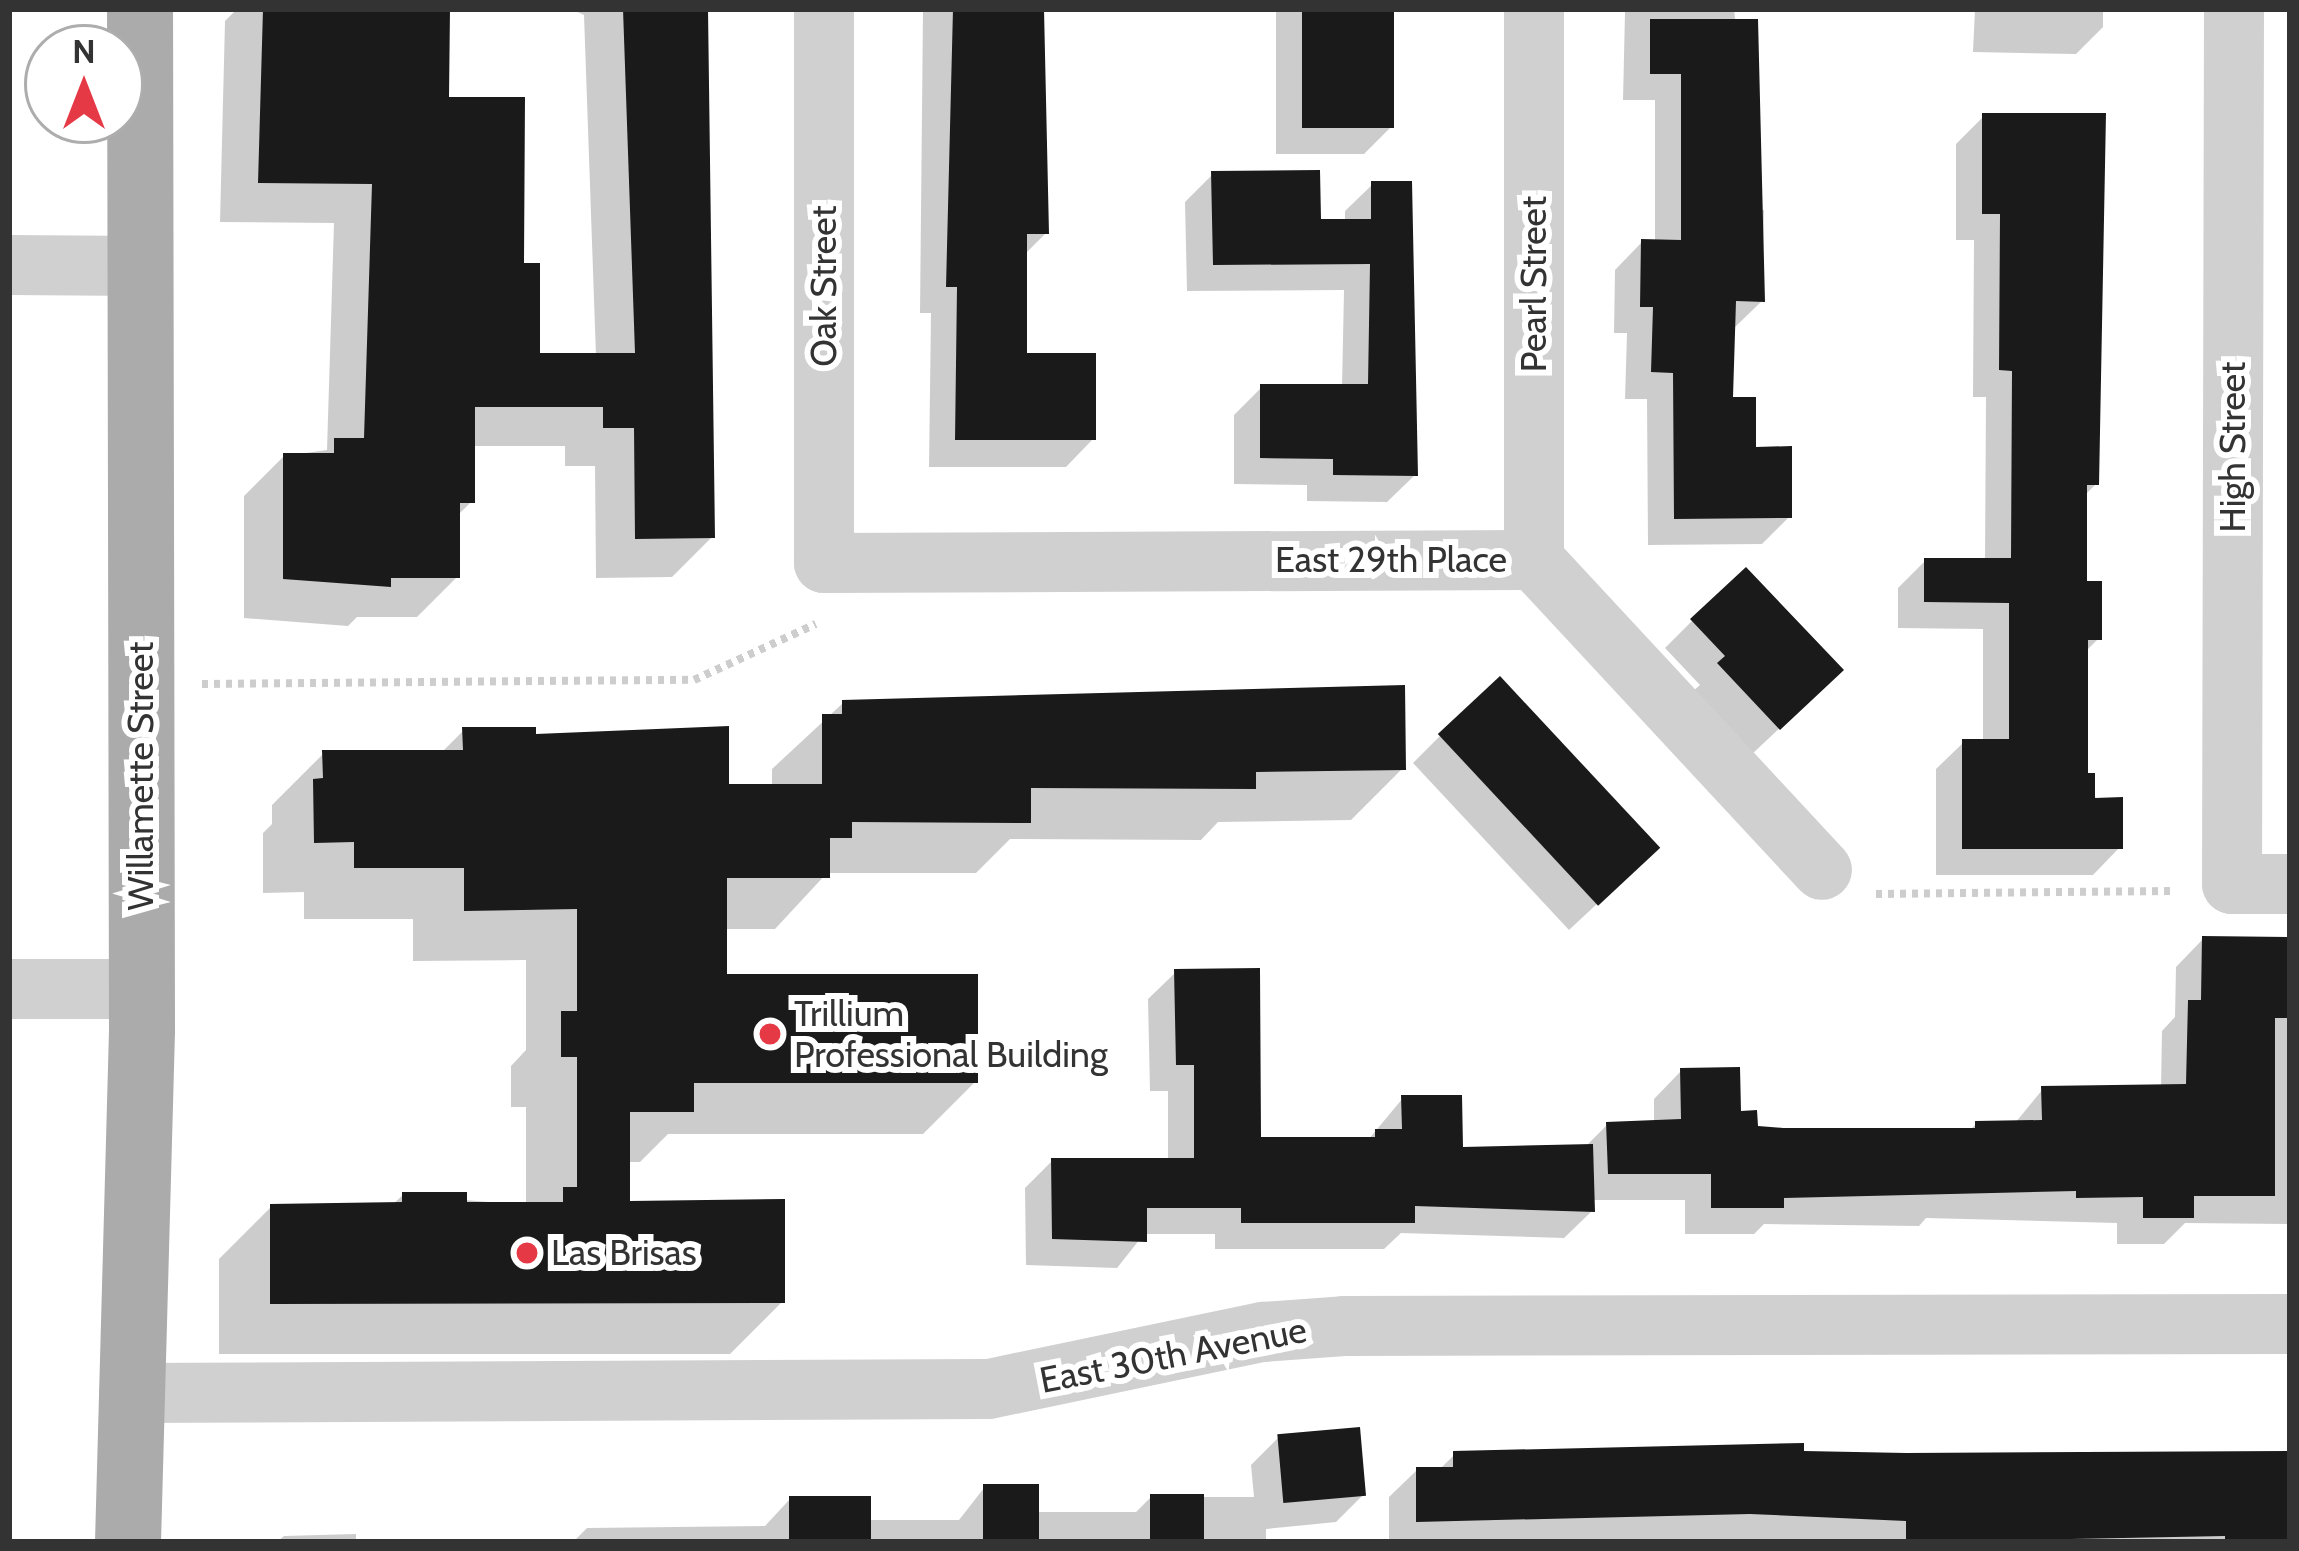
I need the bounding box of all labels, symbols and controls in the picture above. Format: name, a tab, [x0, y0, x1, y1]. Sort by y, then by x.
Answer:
north arrow	[24, 24, 144, 144]
text: N	[72, 31, 96, 71]
street label: Pearl Street	[1512, 196, 1556, 372]
street label: Oak Street	[802, 205, 846, 367]
street label: High Street	[2211, 362, 2255, 532]
street label: East 29th Place	[1275, 538, 1507, 582]
street label: Willamette Street	[119, 642, 163, 910]
place label: Trillium Professional Building	[794, 991, 1108, 1076]
marker: Trillium Professional Building	[757, 1021, 783, 1047]
place label: Las Brisas	[551, 1231, 697, 1275]
marker: Las Brisas	[514, 1240, 540, 1266]
street label: East 30th Avenue	[1036, 1308, 1310, 1402]

